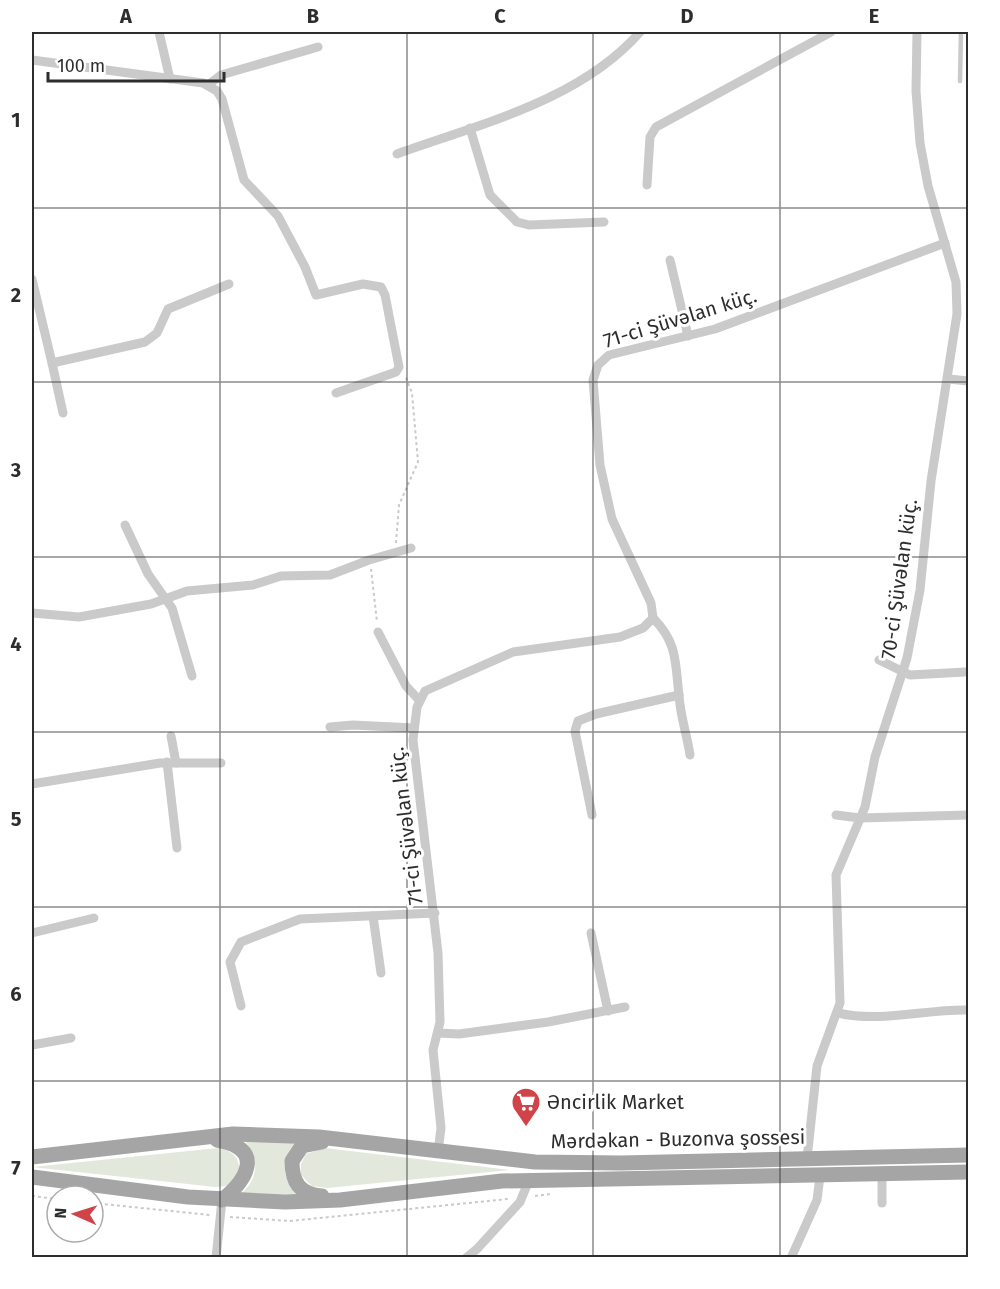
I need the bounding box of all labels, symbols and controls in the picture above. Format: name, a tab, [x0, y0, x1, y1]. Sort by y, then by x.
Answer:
text: A	[119, 4, 133, 28]
text: B	[307, 4, 319, 28]
text: C	[494, 4, 506, 28]
text: D	[680, 4, 694, 28]
text: E	[869, 4, 879, 28]
scale bar	[48, 45, 224, 83]
text: 100 m	[57, 55, 105, 77]
text: 1	[11, 108, 21, 132]
text: 2	[11, 283, 21, 307]
street label: 71-ci Şüvəlan küç.	[600, 283, 760, 354]
text: 3	[10, 458, 21, 482]
street label: 70-ci Şüvəlan küç.	[876, 497, 923, 661]
text: 4	[10, 632, 22, 656]
street label: 71-ci Şüvəlan küç.	[384, 745, 429, 906]
text: 5	[11, 807, 22, 831]
text: 6	[10, 982, 22, 1006]
supermarket icon: Əncirlik Market	[510, 1086, 542, 1128]
place label: Əncirlik Market	[547, 1090, 685, 1114]
street label: Mərdəkan - Buzonva şossesi	[550, 1125, 806, 1154]
text: 7	[11, 1156, 21, 1180]
north arrow	[45, 1184, 105, 1244]
text: N	[51, 1207, 70, 1219]

